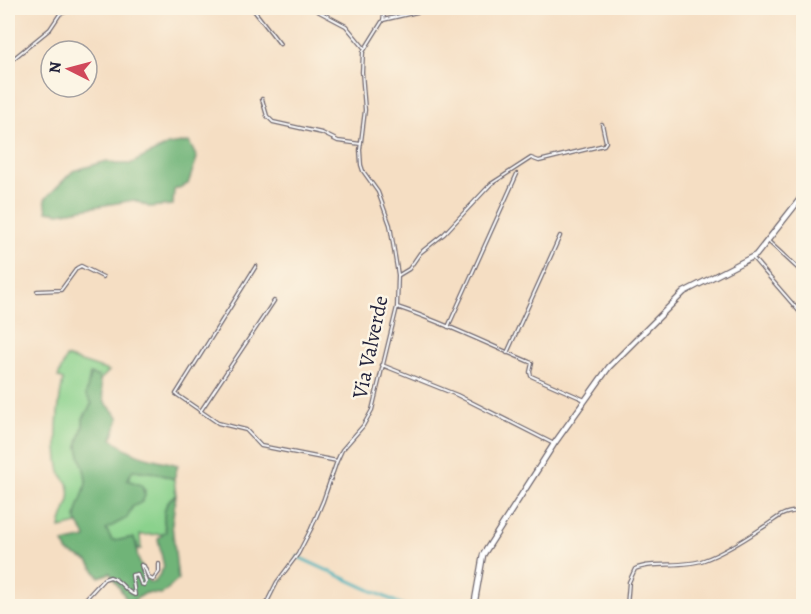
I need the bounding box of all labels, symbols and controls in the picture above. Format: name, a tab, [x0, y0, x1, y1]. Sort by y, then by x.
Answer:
north arrow	[39, 39, 99, 99]
text: N	[44, 60, 67, 74]
street label: Via Valverde	[345, 293, 395, 402]

